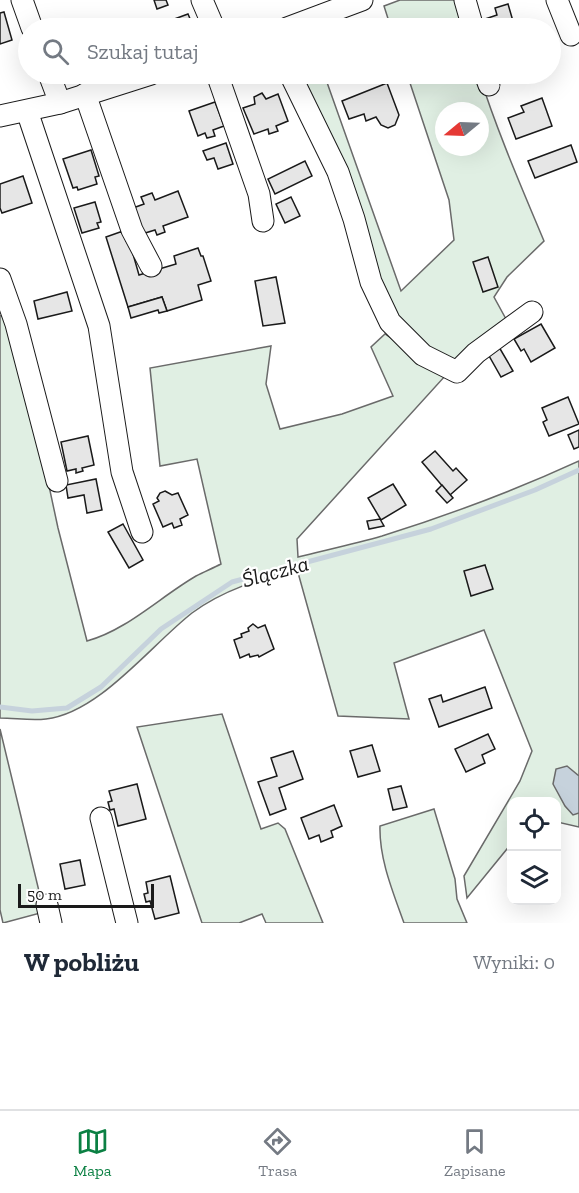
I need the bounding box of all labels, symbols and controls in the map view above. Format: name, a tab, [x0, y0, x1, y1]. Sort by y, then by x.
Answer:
search box	[18, 18, 561, 84]
icon: search	[39, 35, 72, 68]
text: Szukaj tutaj	[87, 38, 199, 65]
north arrow	[435, 102, 489, 156]
water label: Ślączka	[239, 550, 311, 593]
map controls	[507, 797, 561, 905]
button: locate	[507, 797, 561, 851]
button: layers	[507, 851, 561, 905]
scale bar	[18, 881, 154, 908]
text: 50 m	[27, 885, 62, 904]
text: W pobliżu	[24, 946, 139, 978]
text: Wyniki: 0	[473, 950, 555, 974]
tab: Mapa	[73, 1125, 112, 1180]
tab: Trasa	[258, 1125, 297, 1180]
tab: Zapisane	[444, 1125, 506, 1180]

